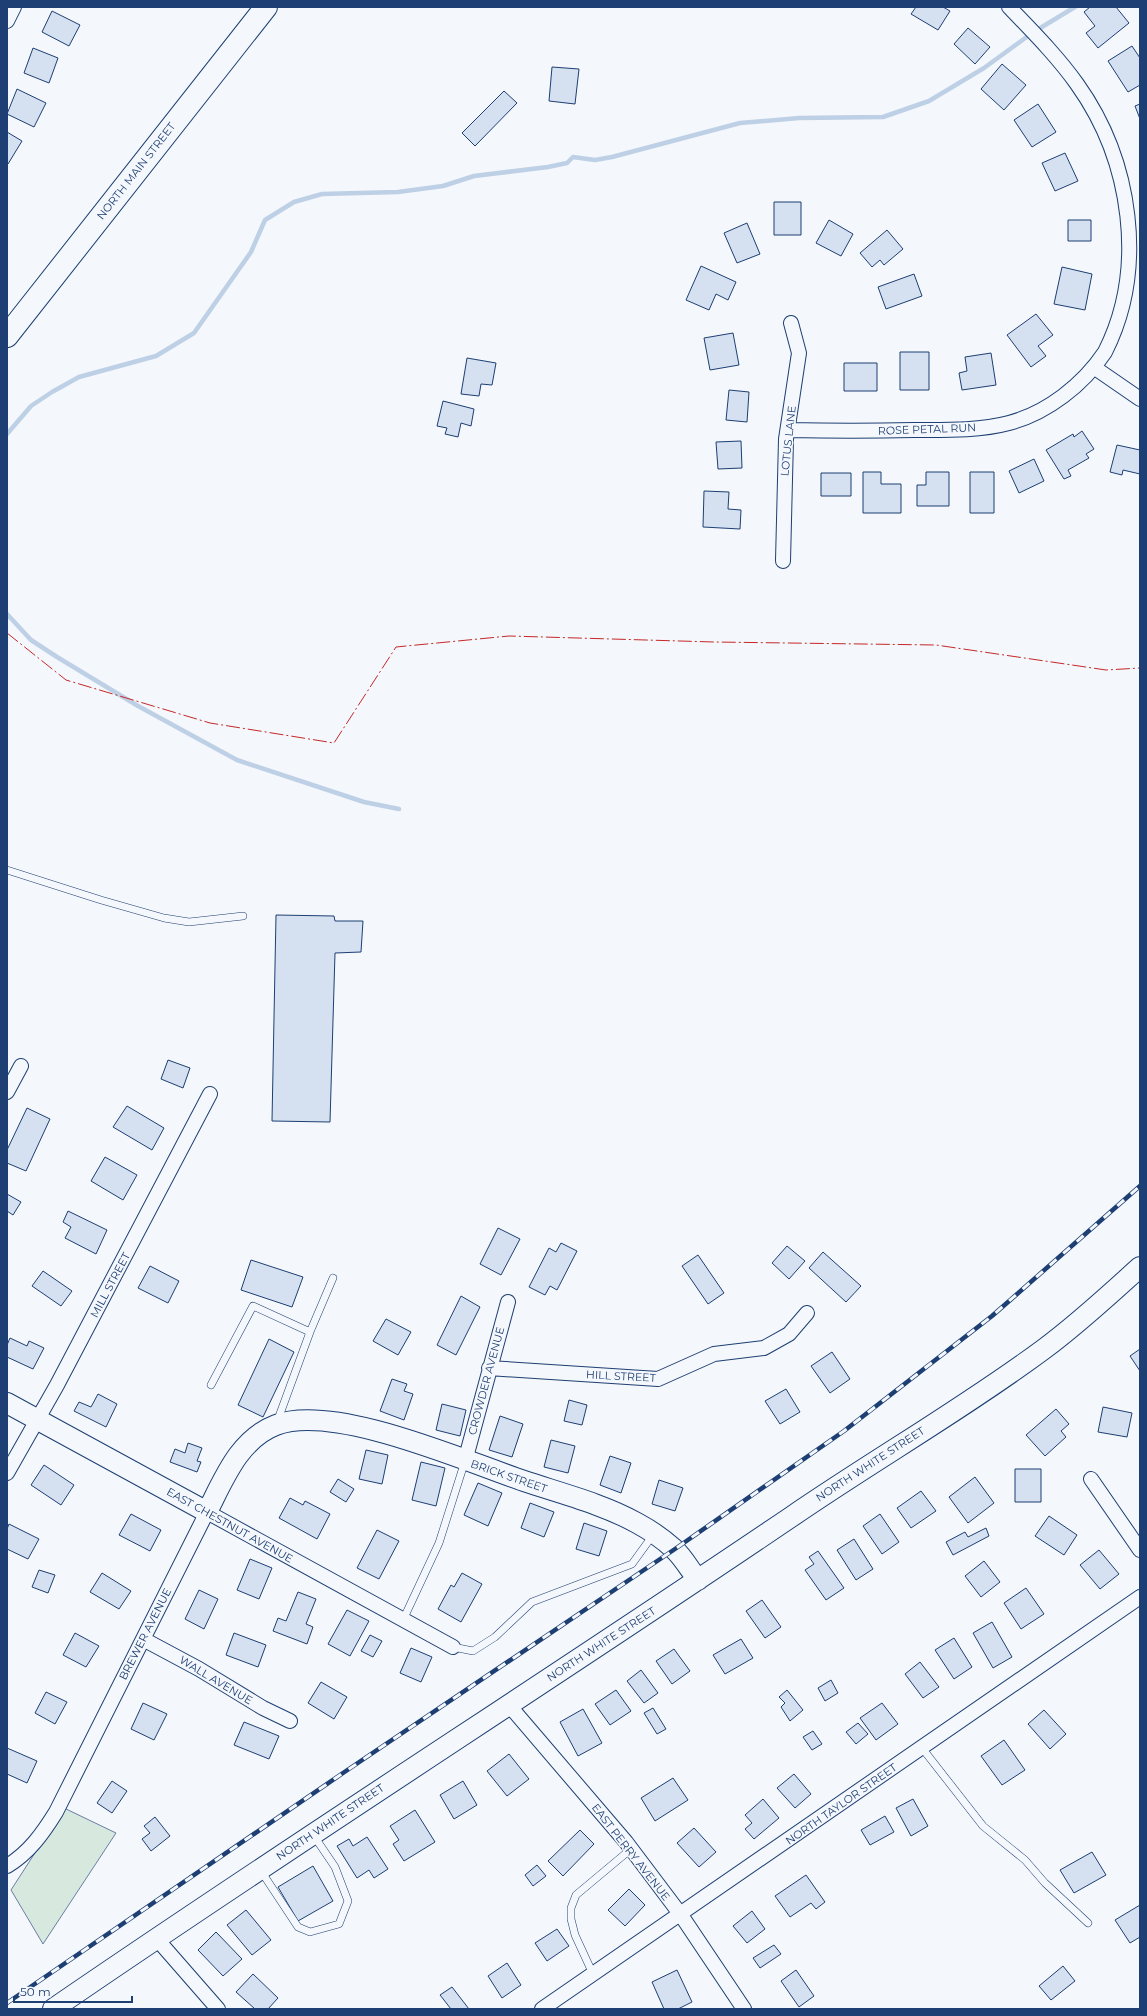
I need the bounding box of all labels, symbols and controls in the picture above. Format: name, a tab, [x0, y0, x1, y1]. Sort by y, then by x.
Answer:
street label: NORTH MAIN STREET	[94, 119, 179, 222]
street label: LOTUS LANE	[777, 405, 799, 477]
street label: ROSE PETAL RUN	[878, 420, 976, 438]
street label: MILL STREET	[87, 1249, 133, 1320]
street label: CROWDER AVENUE	[465, 1325, 507, 1437]
street label: HILL STREET	[586, 1367, 657, 1385]
street label: NORTH WHITE STREET	[813, 1423, 928, 1504]
street label: BRICK STREET	[469, 1456, 550, 1496]
street label: EAST CHESTNUT AVENUE	[164, 1484, 296, 1566]
street label: BREWER AVENUE	[116, 1586, 174, 1682]
street label: NORTH WHITE STREET	[544, 1603, 659, 1684]
street label: WALL AVENUE	[177, 1653, 255, 1707]
street label: NORTH TAYLOR STREET	[783, 1760, 900, 1848]
street label: NORTH WHITE STREET	[273, 1780, 387, 1863]
street label: EAST PERRY AVENUE	[589, 1801, 673, 1903]
scale bar	[14, 1978, 132, 2004]
text: 50 m	[20, 1984, 51, 1999]

